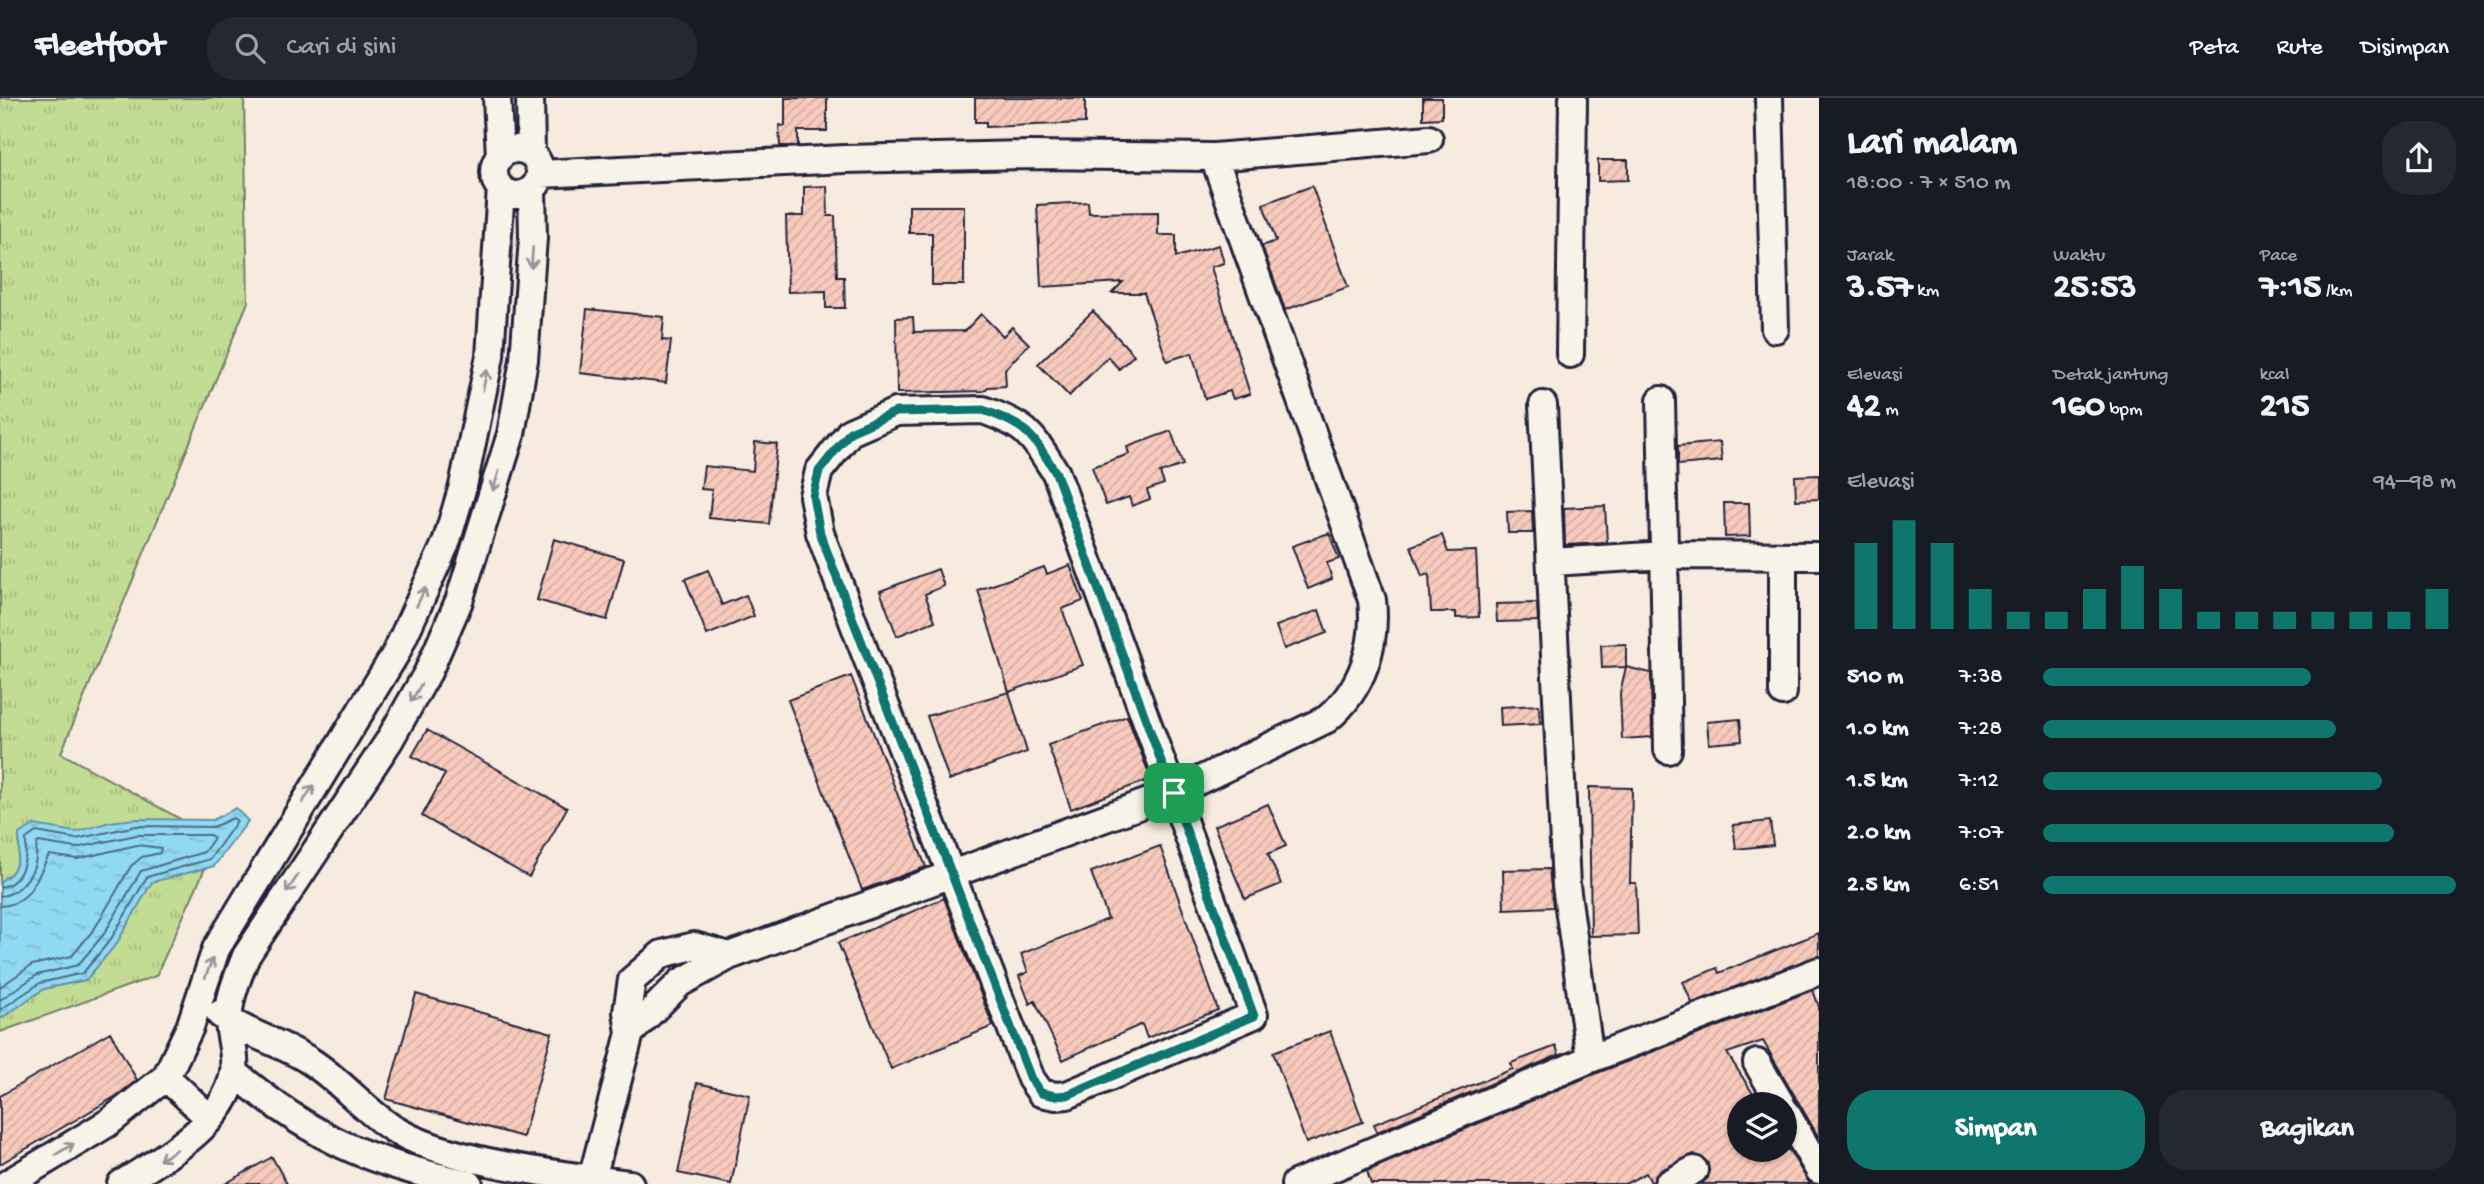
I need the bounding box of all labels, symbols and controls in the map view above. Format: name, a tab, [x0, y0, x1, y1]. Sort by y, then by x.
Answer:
search box	[207, 17, 697, 80]
text: Fleetfoot	[35, 29, 165, 67]
icon: search	[231, 29, 269, 67]
text: Cari di sini	[287, 33, 396, 64]
text: Peta	[2190, 34, 2239, 63]
text: Rute	[2277, 34, 2323, 63]
text: Disimpan	[2361, 34, 2449, 63]
button: share	[2382, 121, 2456, 195]
text: Lari malam	[1847, 122, 2017, 166]
text: 18:00 · 7 × 510 m	[1847, 170, 2011, 197]
text: Jarak	[1847, 245, 1893, 268]
text: Waktu	[2053, 245, 2105, 268]
text: Pace	[2260, 245, 2297, 268]
one-way arrow	[525, 246, 538, 268]
text: 3.57	[1847, 268, 1913, 309]
text: 25:53	[2053, 268, 2136, 309]
text: 7:15	[2260, 268, 2321, 309]
text: km	[1913, 280, 1939, 303]
text: /km	[2321, 280, 2352, 303]
text: Elevasi	[1847, 364, 1903, 387]
text: Detak jantung	[2053, 364, 2168, 387]
text: kcal	[2260, 364, 2289, 387]
one-way arrow	[479, 369, 493, 392]
text: 42	[1847, 387, 1881, 428]
text: 160	[2053, 387, 2105, 428]
text: 215	[2260, 387, 2309, 428]
text: m	[1881, 399, 1899, 422]
text: bpm	[2105, 399, 2142, 422]
text: Elevasi	[1847, 469, 1915, 496]
text: 94–98 m	[2374, 469, 2456, 496]
one-way arrow	[489, 470, 502, 492]
one-way arrow	[415, 587, 428, 608]
text: 510 m	[1847, 664, 1903, 691]
text: 7:38	[1959, 664, 2003, 691]
one-way arrow	[409, 683, 423, 703]
text: 1.0 km	[1847, 716, 1909, 743]
text: 7:28	[1959, 716, 2002, 743]
pin	[1144, 763, 1204, 823]
text: 1.5 km	[1847, 768, 1908, 795]
text: 7:12	[1959, 768, 1999, 795]
icon: arrive	[1155, 774, 1193, 812]
one-way arrow	[302, 785, 316, 805]
text: 2.0 km	[1847, 820, 1911, 847]
text: 7:07	[1959, 820, 2003, 847]
text: 2.5 km	[1847, 872, 1910, 899]
text: 6:51	[1959, 872, 1999, 899]
one-way arrow	[284, 874, 299, 893]
one-way arrow	[203, 957, 216, 979]
button: Simpan	[1847, 1090, 2145, 1170]
button: Bagikan	[2159, 1090, 2456, 1170]
map controls	[1727, 1092, 1797, 1162]
button: layers	[1727, 1092, 1797, 1162]
one-way arrow	[55, 1141, 75, 1155]
one-way arrow	[159, 1149, 179, 1163]

